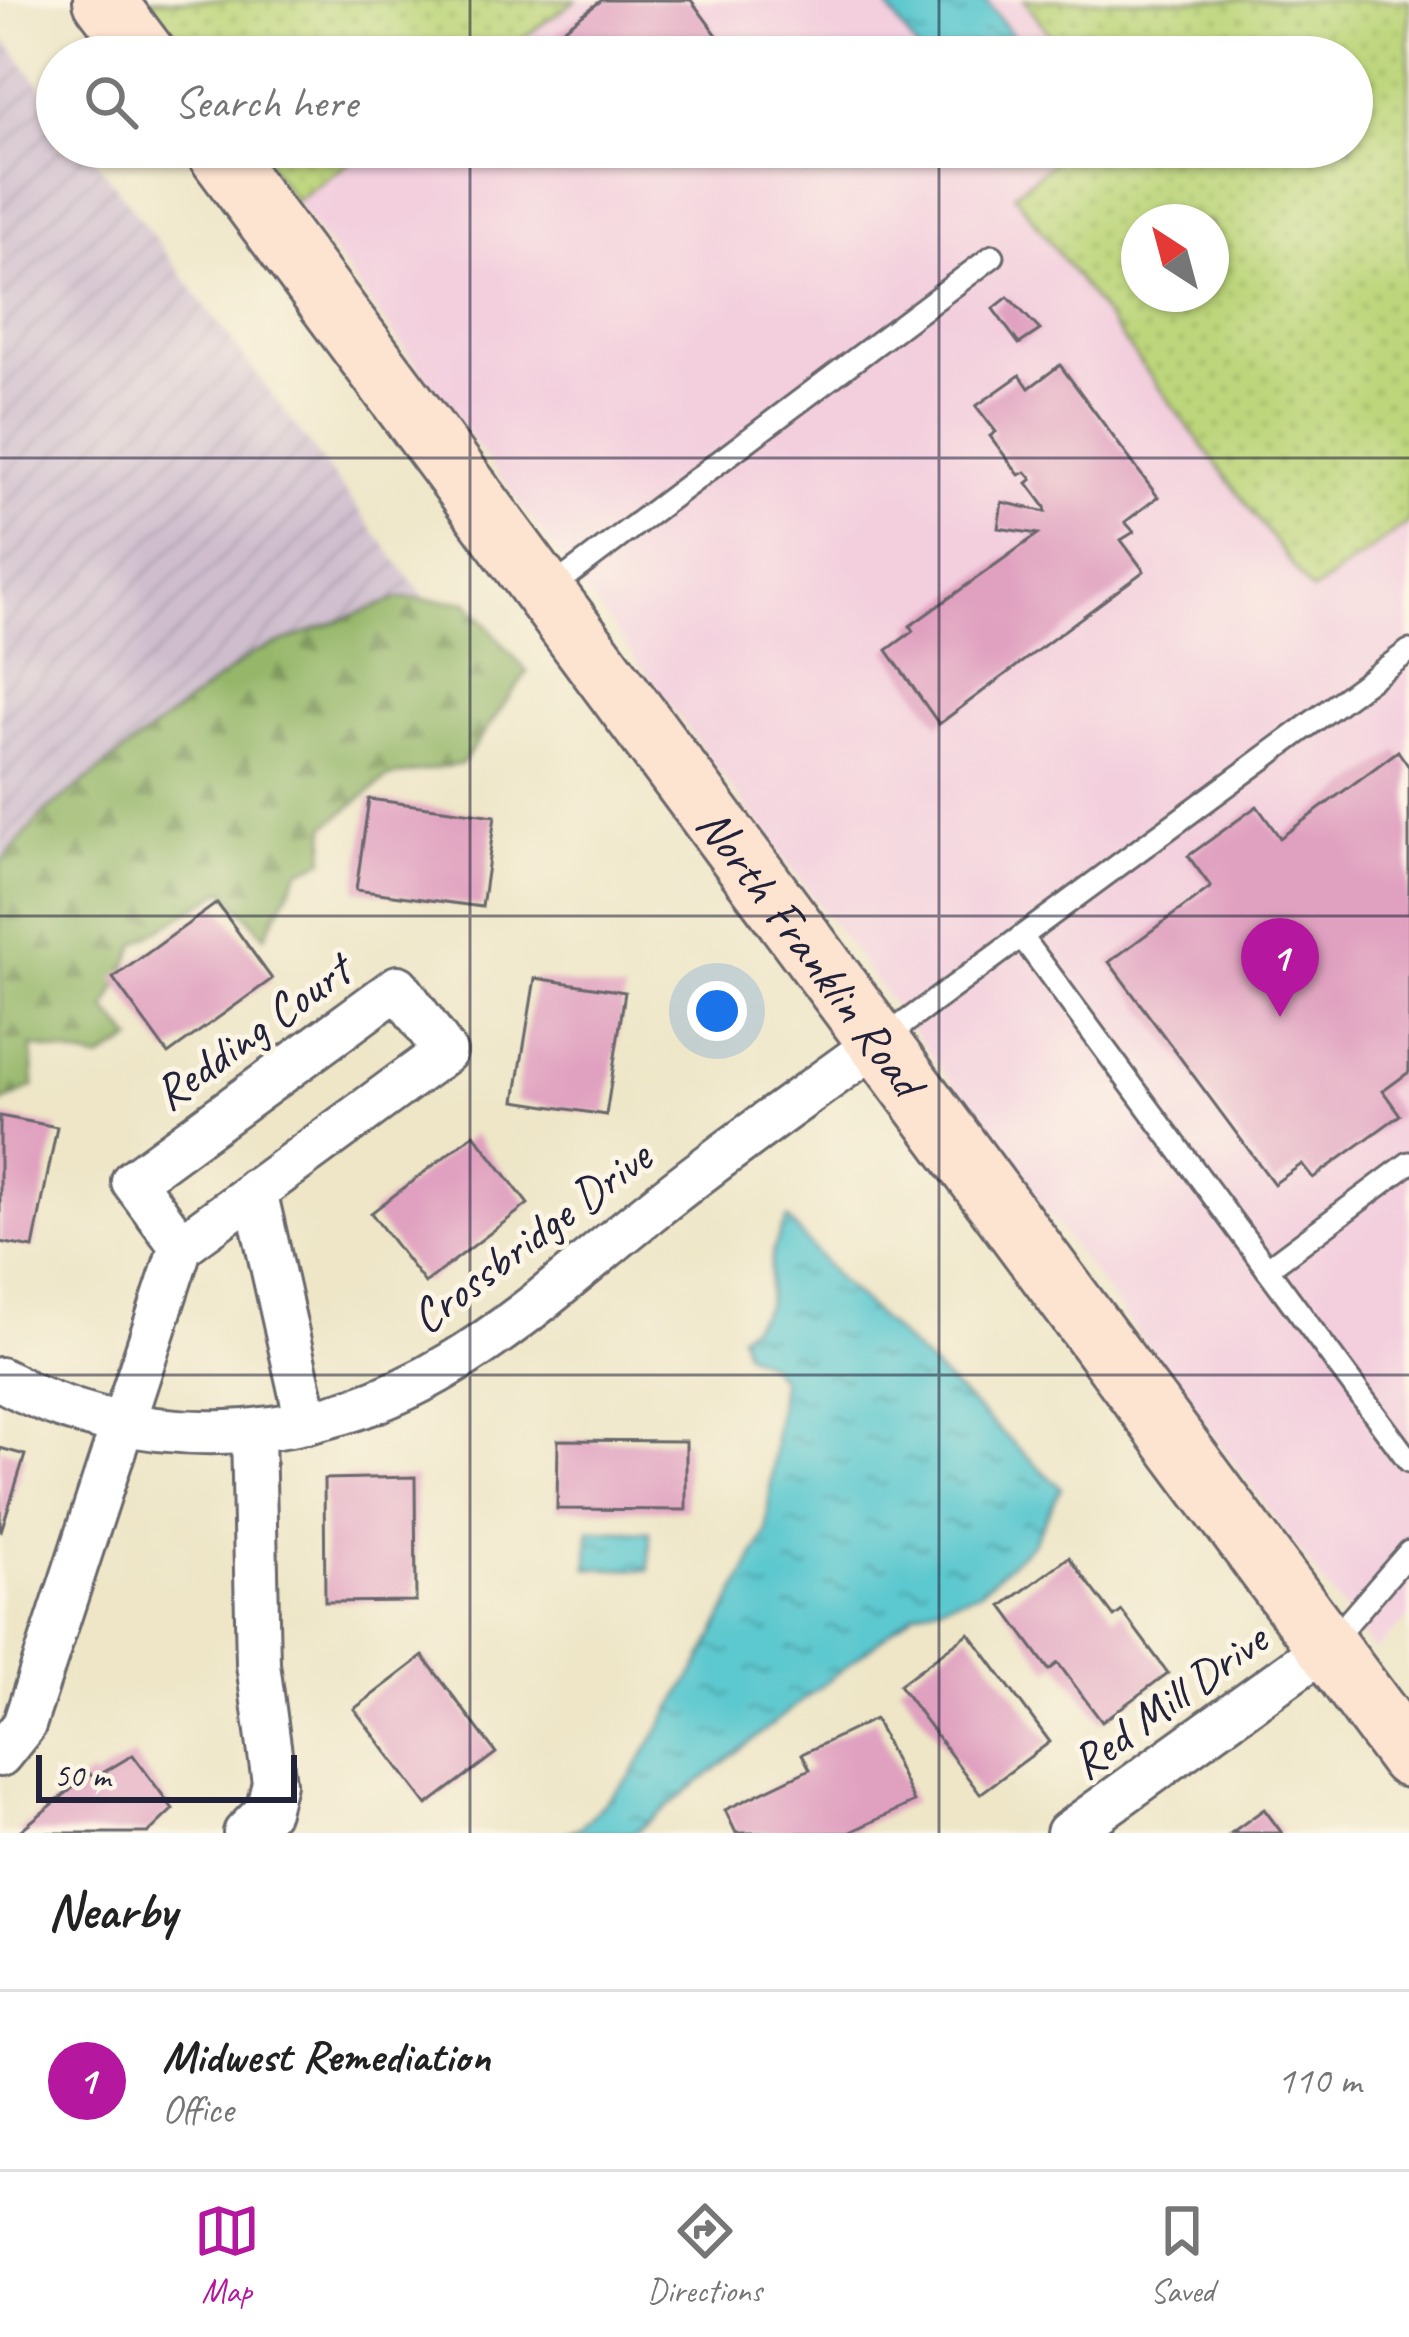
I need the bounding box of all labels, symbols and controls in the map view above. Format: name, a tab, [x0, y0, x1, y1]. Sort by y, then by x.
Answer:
search box	[36, 36, 1373, 168]
icon: search	[78, 69, 144, 135]
text: Search here	[174, 74, 357, 131]
north arrow	[1121, 204, 1229, 312]
street label: North Franklin Road	[684, 796, 941, 1113]
pin: 1	[1241, 918, 1319, 1017]
street label: Redding Court	[142, 937, 367, 1123]
your location	[687, 981, 747, 1041]
street label: Crossbridge Drive	[399, 1125, 665, 1347]
street label: Red Mill Drive	[1059, 1607, 1281, 1792]
scale bar	[36, 1749, 297, 1802]
text: 50 m	[54, 1755, 110, 1797]
text: Nearby	[48, 1879, 176, 1943]
text: Midwest Remediation	[162, 2028, 490, 2085]
text: 1	[78, 2056, 96, 2105]
text: 110 m	[1277, 2056, 1361, 2105]
text: Office	[162, 2085, 233, 2134]
tab: Map	[194, 2198, 260, 2312]
tab: Directions	[647, 2198, 762, 2312]
tab: Saved	[1149, 2198, 1215, 2312]

